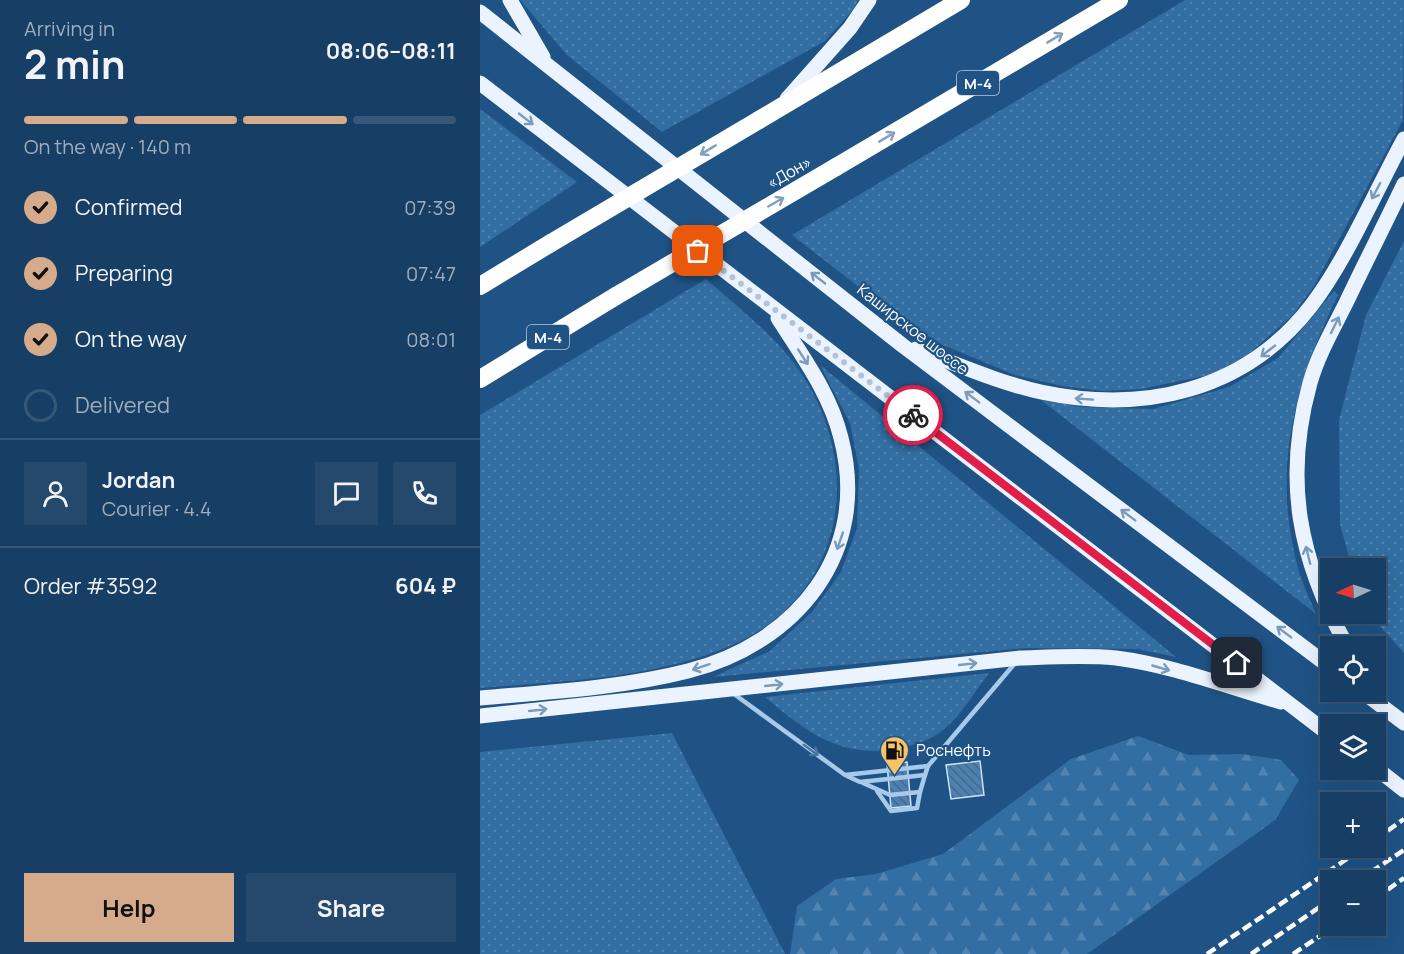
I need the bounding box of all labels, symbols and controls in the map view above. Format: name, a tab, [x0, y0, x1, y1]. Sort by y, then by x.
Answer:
text: Arriving in	[24, 15, 115, 42]
one-way arrow	[1046, 32, 1063, 44]
text: 08:06–08:11	[326, 36, 456, 66]
text: 2 min	[24, 37, 125, 91]
road number: М-4	[957, 71, 999, 95]
one-way arrow	[518, 112, 534, 125]
one-way arrow	[878, 131, 895, 143]
text: On the way · 140 m	[24, 133, 191, 160]
one-way arrow	[700, 144, 717, 156]
street label: «Дон»	[763, 151, 815, 193]
one-way arrow	[1370, 181, 1381, 199]
icon: check	[24, 191, 57, 224]
text: Confirmed	[75, 192, 183, 222]
text: 07:39	[404, 194, 456, 221]
one-way arrow	[767, 196, 784, 208]
pin	[672, 225, 723, 276]
icon: bag	[681, 234, 714, 267]
icon: check	[24, 257, 57, 290]
text: Preparing	[75, 258, 173, 288]
text: 07:47	[406, 260, 456, 287]
one-way arrow	[810, 271, 826, 284]
street label: Каширское шоссе	[853, 278, 973, 380]
one-way arrow	[1330, 317, 1341, 335]
icon: check	[24, 323, 57, 356]
text: On the way	[75, 324, 187, 354]
road number: М-4	[527, 325, 569, 349]
text: 08:01	[406, 326, 456, 353]
one-way arrow	[1260, 344, 1276, 357]
one-way arrow	[797, 348, 809, 364]
courier	[883, 385, 943, 445]
text: Delivered	[75, 390, 170, 420]
one-way arrow	[965, 391, 981, 404]
one-way arrow	[1074, 393, 1094, 404]
icon: bike	[897, 399, 930, 432]
button: person	[24, 462, 87, 525]
button: chat	[315, 462, 378, 525]
button: phone	[393, 462, 456, 525]
text: Jordan	[102, 465, 175, 495]
text: Courier · 4.4	[102, 495, 212, 522]
one-way arrow	[1120, 508, 1136, 521]
one-way arrow	[834, 531, 845, 550]
one-way arrow	[1301, 545, 1313, 564]
north arrow	[1320, 558, 1386, 624]
map controls	[1320, 558, 1386, 936]
text: Order #3592	[24, 571, 157, 601]
text: 604 ₽	[395, 571, 456, 601]
one-way arrow	[1276, 626, 1292, 638]
button: locate	[1320, 636, 1386, 702]
pin	[1211, 637, 1262, 688]
icon: home	[1220, 646, 1253, 679]
one-way arrow	[957, 658, 977, 669]
one-way arrow	[693, 662, 711, 673]
one-way arrow	[1151, 663, 1170, 674]
one-way arrow	[763, 680, 783, 691]
one-way arrow	[528, 704, 548, 715]
button: layers	[1320, 714, 1386, 780]
fuel station icon: Роснефть	[879, 734, 911, 776]
place label: Роснефть	[916, 739, 991, 761]
one-way arrow	[802, 744, 818, 756]
button: +	[1320, 792, 1386, 858]
button: −	[1320, 870, 1386, 936]
button: Help	[24, 873, 234, 942]
button: Share	[246, 873, 456, 942]

